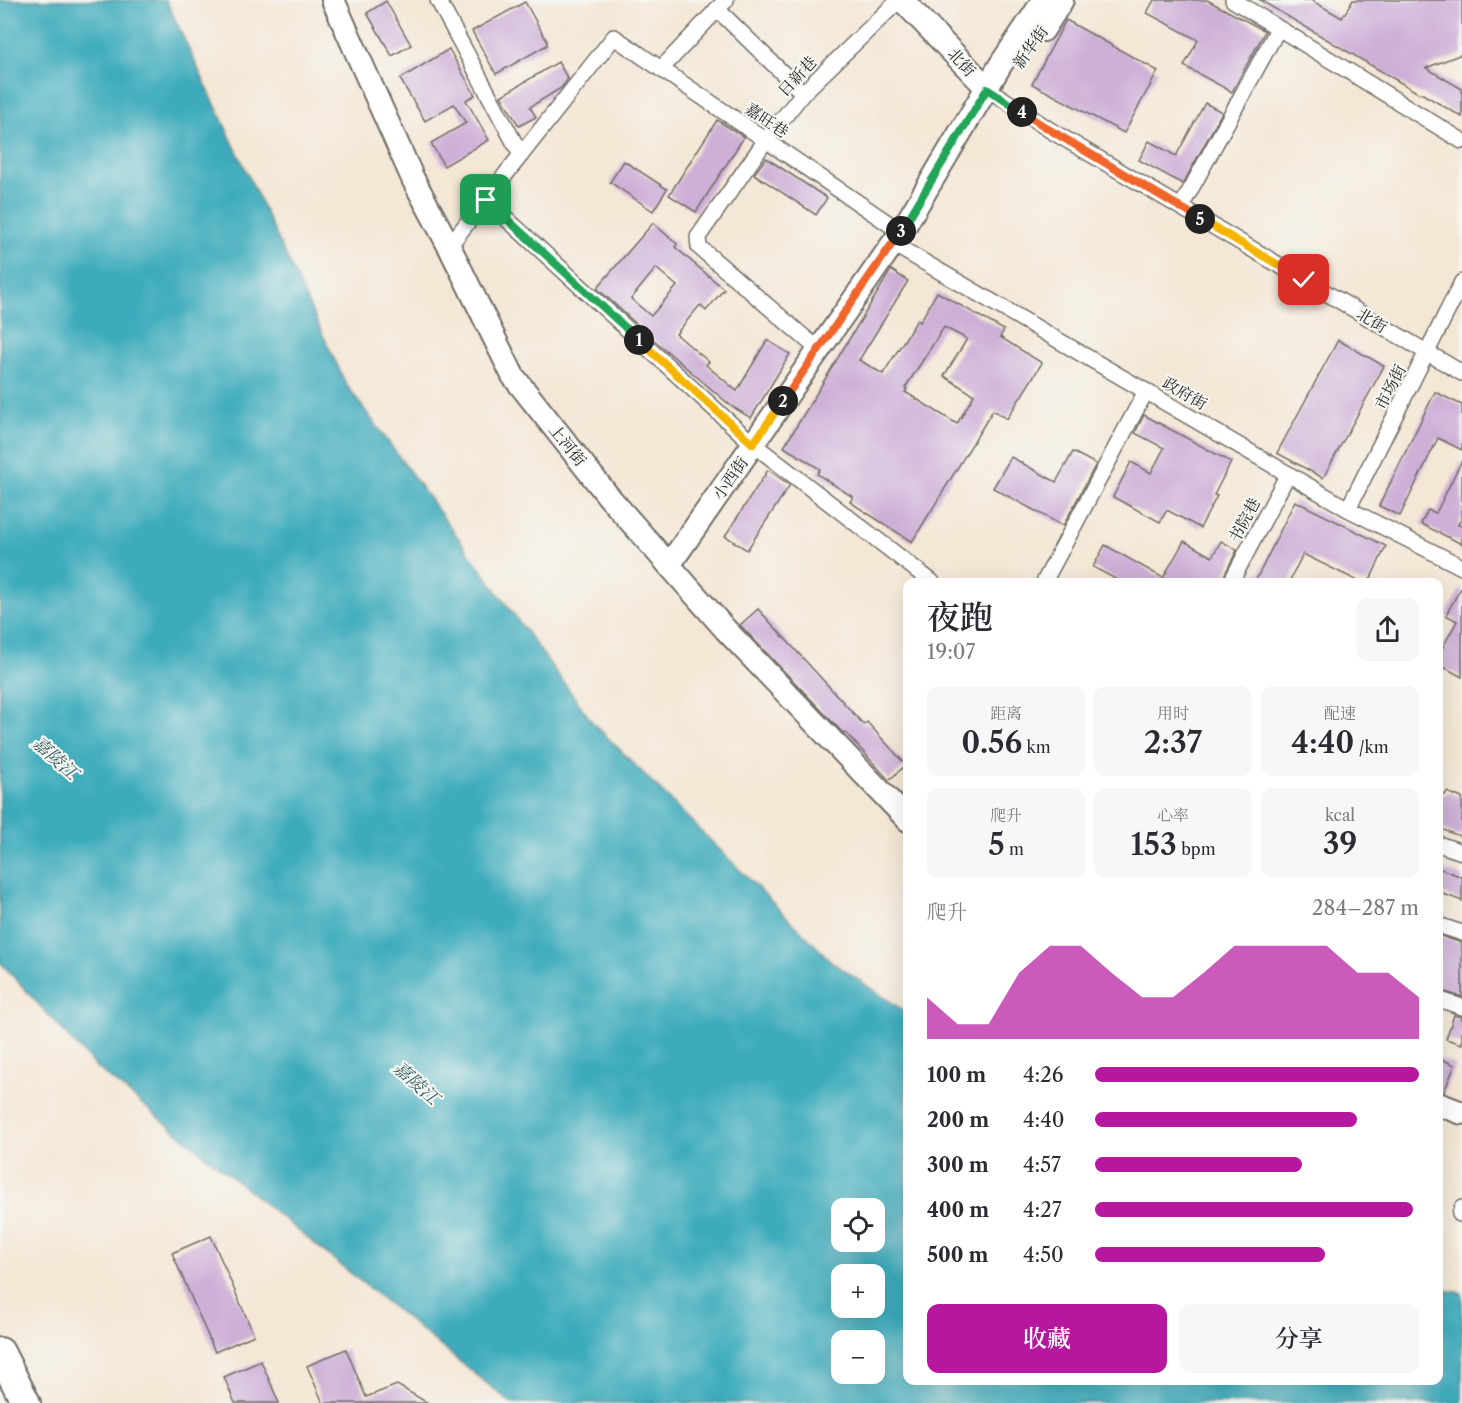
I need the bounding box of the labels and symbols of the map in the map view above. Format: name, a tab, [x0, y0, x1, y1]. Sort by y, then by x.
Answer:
street label: 新华街	[1008, 22, 1052, 72]
street label: 北街	[944, 43, 980, 81]
street label: 日新巷	[773, 52, 821, 100]
pin: 4	[1007, 97, 1037, 127]
street label: 嘉旺巷	[742, 98, 792, 142]
pin	[460, 174, 511, 225]
pin: 5	[1185, 204, 1215, 234]
pin: 3	[886, 216, 916, 246]
pin	[1278, 254, 1329, 305]
street label: 北街	[1353, 303, 1391, 337]
pin: 1	[624, 325, 654, 355]
street label: 市场街	[1370, 361, 1410, 413]
street label: 政府街	[1159, 372, 1211, 414]
pin: 2	[768, 386, 798, 416]
street label: 上河街	[545, 420, 591, 470]
street label: 小西街	[708, 453, 752, 503]
street label: 书院巷	[1224, 494, 1264, 546]
water label: 嘉陵江	[28, 732, 85, 786]
water label: 嘉陵江	[389, 1057, 446, 1111]

